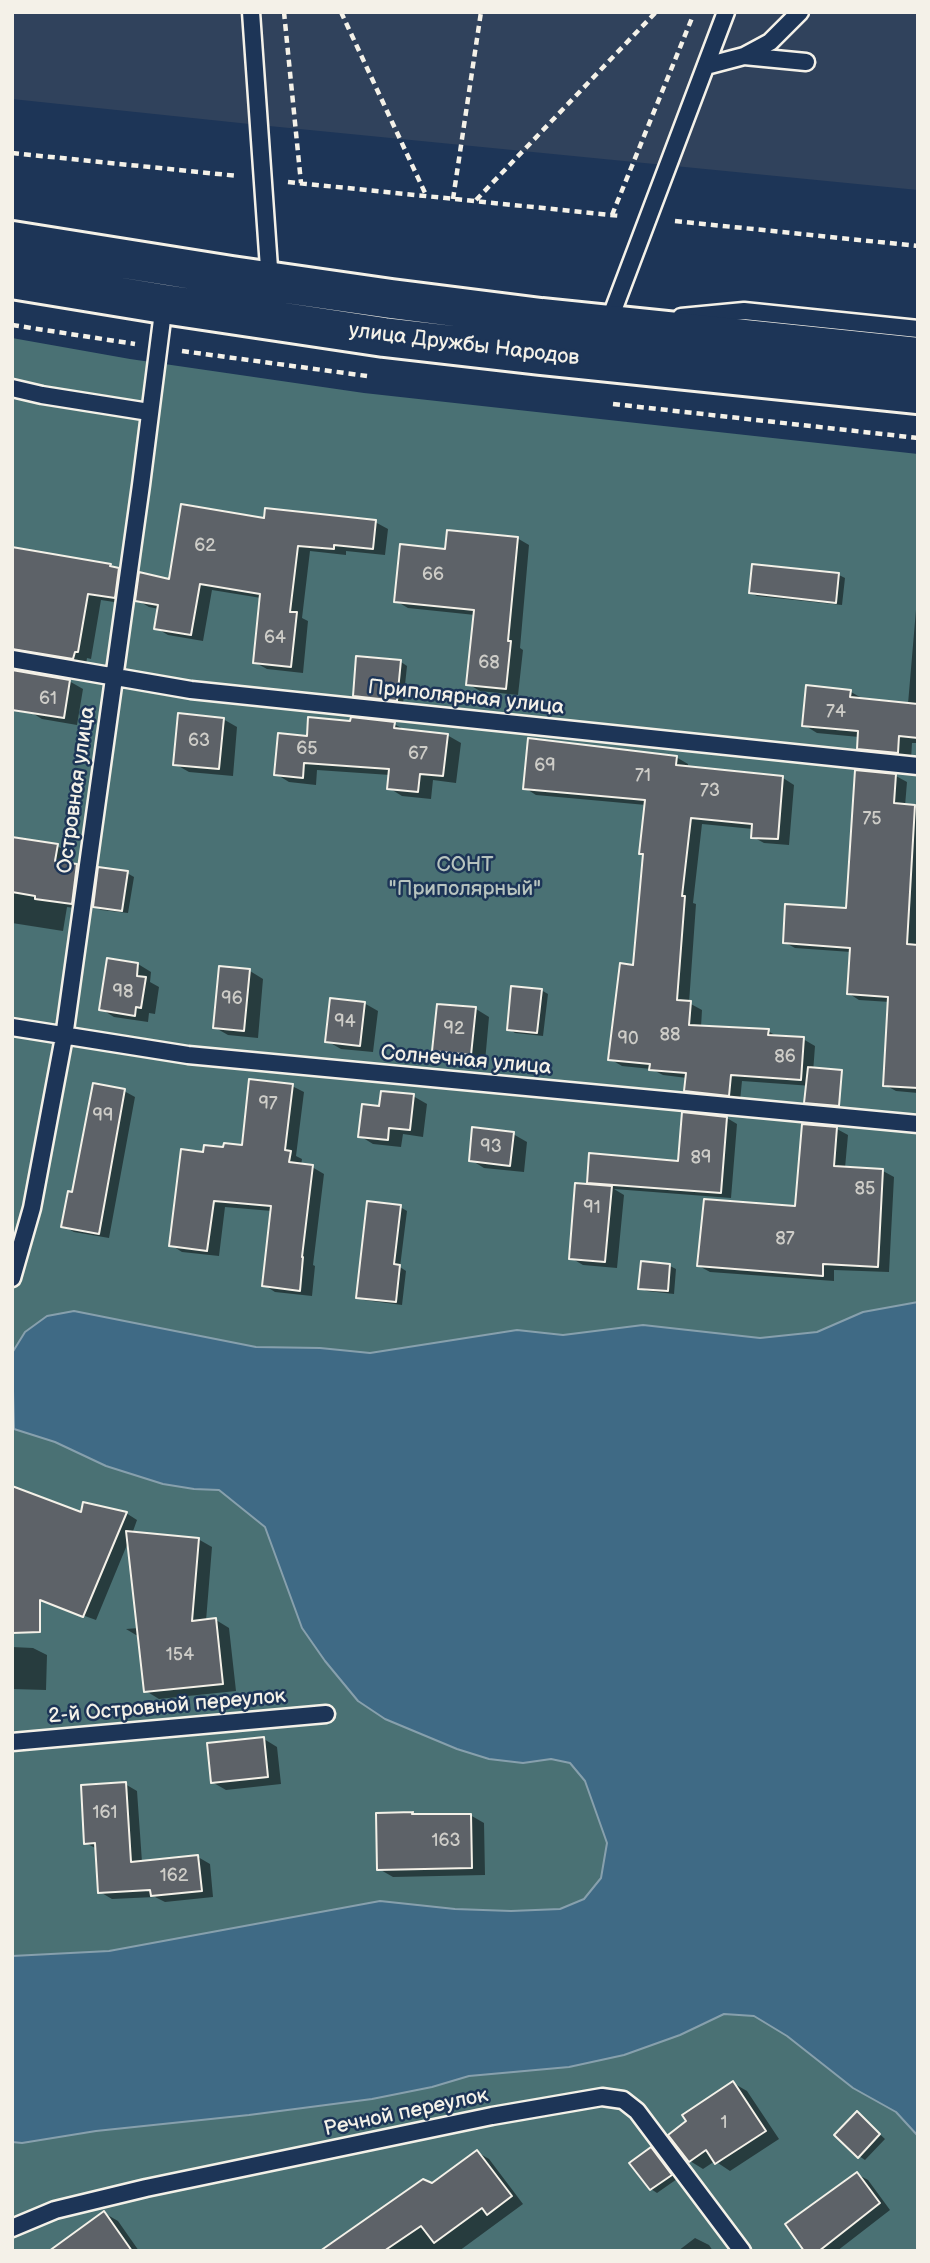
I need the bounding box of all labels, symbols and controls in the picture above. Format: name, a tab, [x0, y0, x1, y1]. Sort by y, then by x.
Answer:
street label: улица Дружбы Народов	[347, 318, 581, 372]
house number: 62	[194, 535, 216, 557]
house number: 66	[422, 564, 444, 586]
house number: 64	[264, 627, 286, 649]
house number: 68	[478, 652, 500, 674]
street label: Приполярная улица	[367, 675, 565, 721]
house number: 61	[39, 688, 57, 710]
house number: 74	[826, 701, 846, 723]
street label: Островная улица	[53, 705, 101, 875]
house number: 63	[188, 730, 210, 752]
house number: 65	[296, 738, 318, 760]
house number: 67	[408, 743, 428, 765]
house number: 69	[534, 755, 556, 777]
house number: 71	[635, 765, 651, 787]
house number: 73	[700, 780, 720, 802]
house number: 75	[862, 808, 882, 830]
park label: СОНТ "Приполярный"	[389, 853, 541, 903]
house number: 98	[113, 981, 133, 1003]
house number: 96	[221, 988, 243, 1010]
house number: 94	[334, 1011, 356, 1033]
house number: 92	[443, 1018, 465, 1040]
house number: 88	[660, 1024, 680, 1046]
house number: 90	[618, 1028, 638, 1050]
street label: Солнечная улица	[380, 1041, 552, 1081]
house number: 86	[774, 1046, 796, 1068]
house number: 97	[258, 1093, 278, 1115]
house number: 99	[93, 1105, 113, 1127]
house number: 93	[480, 1136, 502, 1158]
house number: 89	[691, 1147, 711, 1169]
house number: 85	[855, 1178, 875, 1200]
house number: 91	[583, 1197, 601, 1219]
house number: 87	[775, 1228, 795, 1250]
house number: 154	[166, 1644, 194, 1666]
street label: 2-й Островной переулок	[47, 1684, 287, 1730]
house number: 161	[93, 1802, 117, 1824]
house number: 163	[431, 1830, 461, 1852]
house number: 162	[160, 1865, 188, 1887]
street label: Речной переулок	[321, 2083, 491, 2143]
house number: 1	[721, 2112, 727, 2134]

